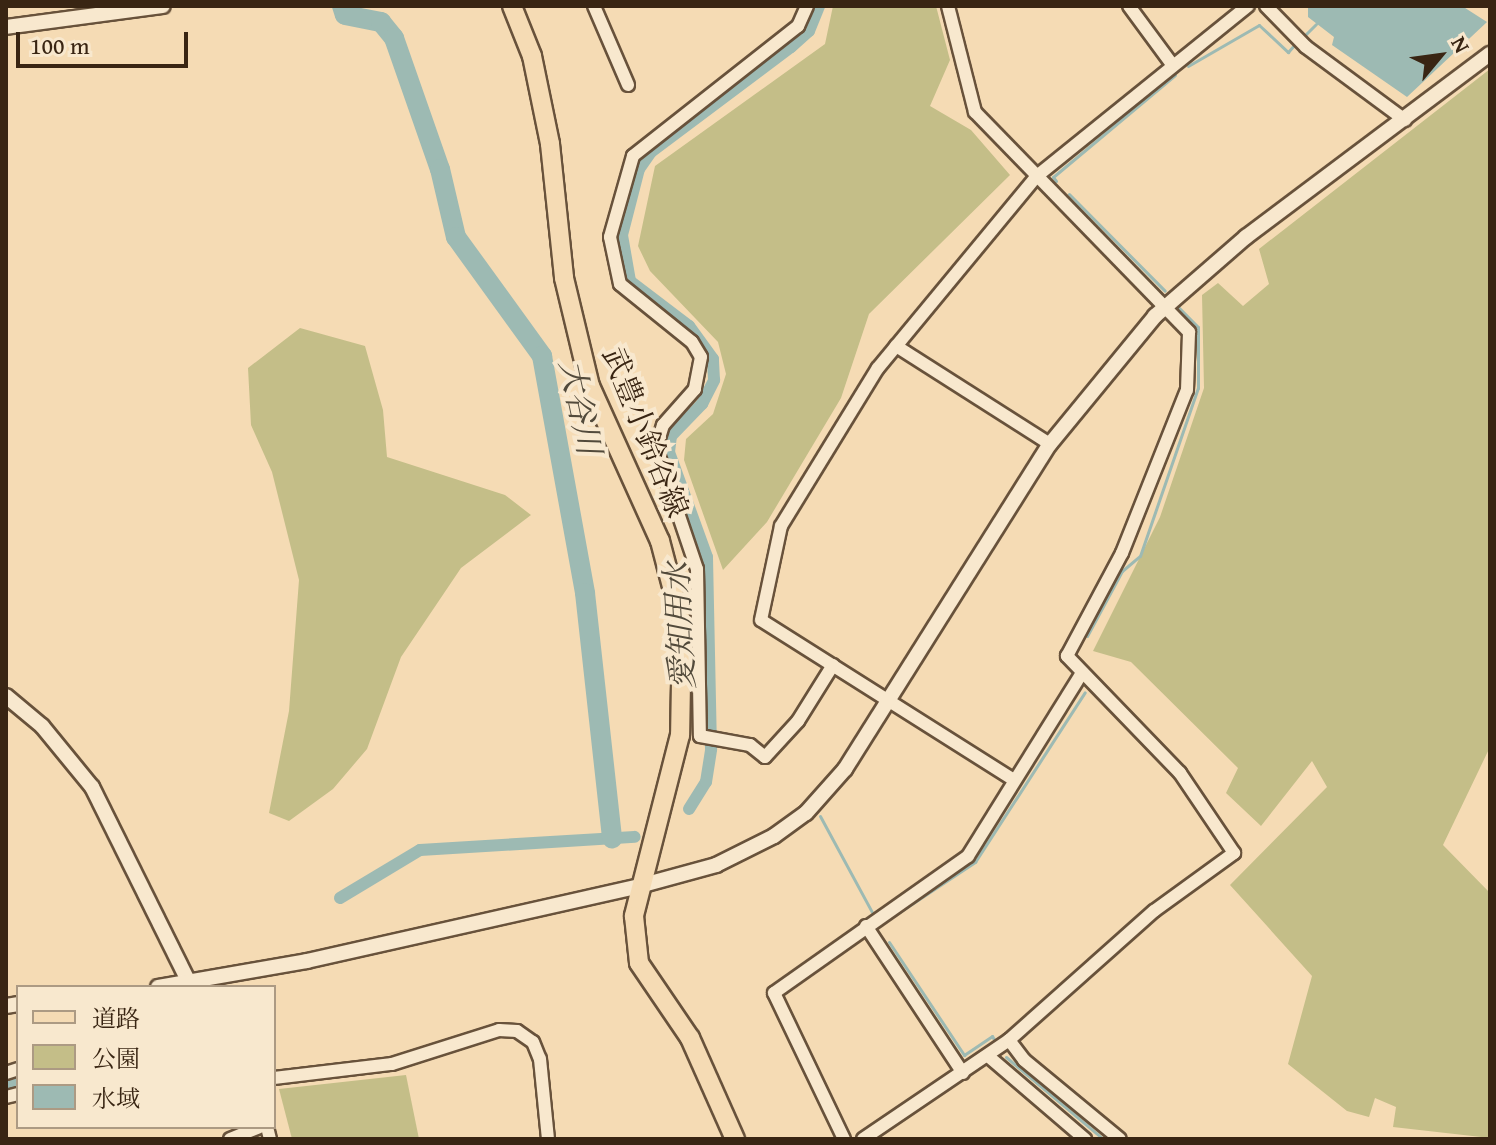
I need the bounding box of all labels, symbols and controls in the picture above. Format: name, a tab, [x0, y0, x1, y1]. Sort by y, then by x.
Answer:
scale bar	[20, 16, 192, 66]
north arrow	[1400, 16, 1480, 96]
text: 100 m	[30, 28, 90, 63]
text: N	[1443, 30, 1479, 59]
street label: 武豊小鈴谷線	[596, 342, 696, 522]
water label: 大谷川	[551, 356, 609, 458]
water label: 愛知用水	[657, 561, 703, 691]
legend	[16, 985, 276, 1129]
text: 道路	[92, 1001, 140, 1036]
text: 公園	[92, 1041, 140, 1076]
text: 水域	[92, 1081, 140, 1116]

